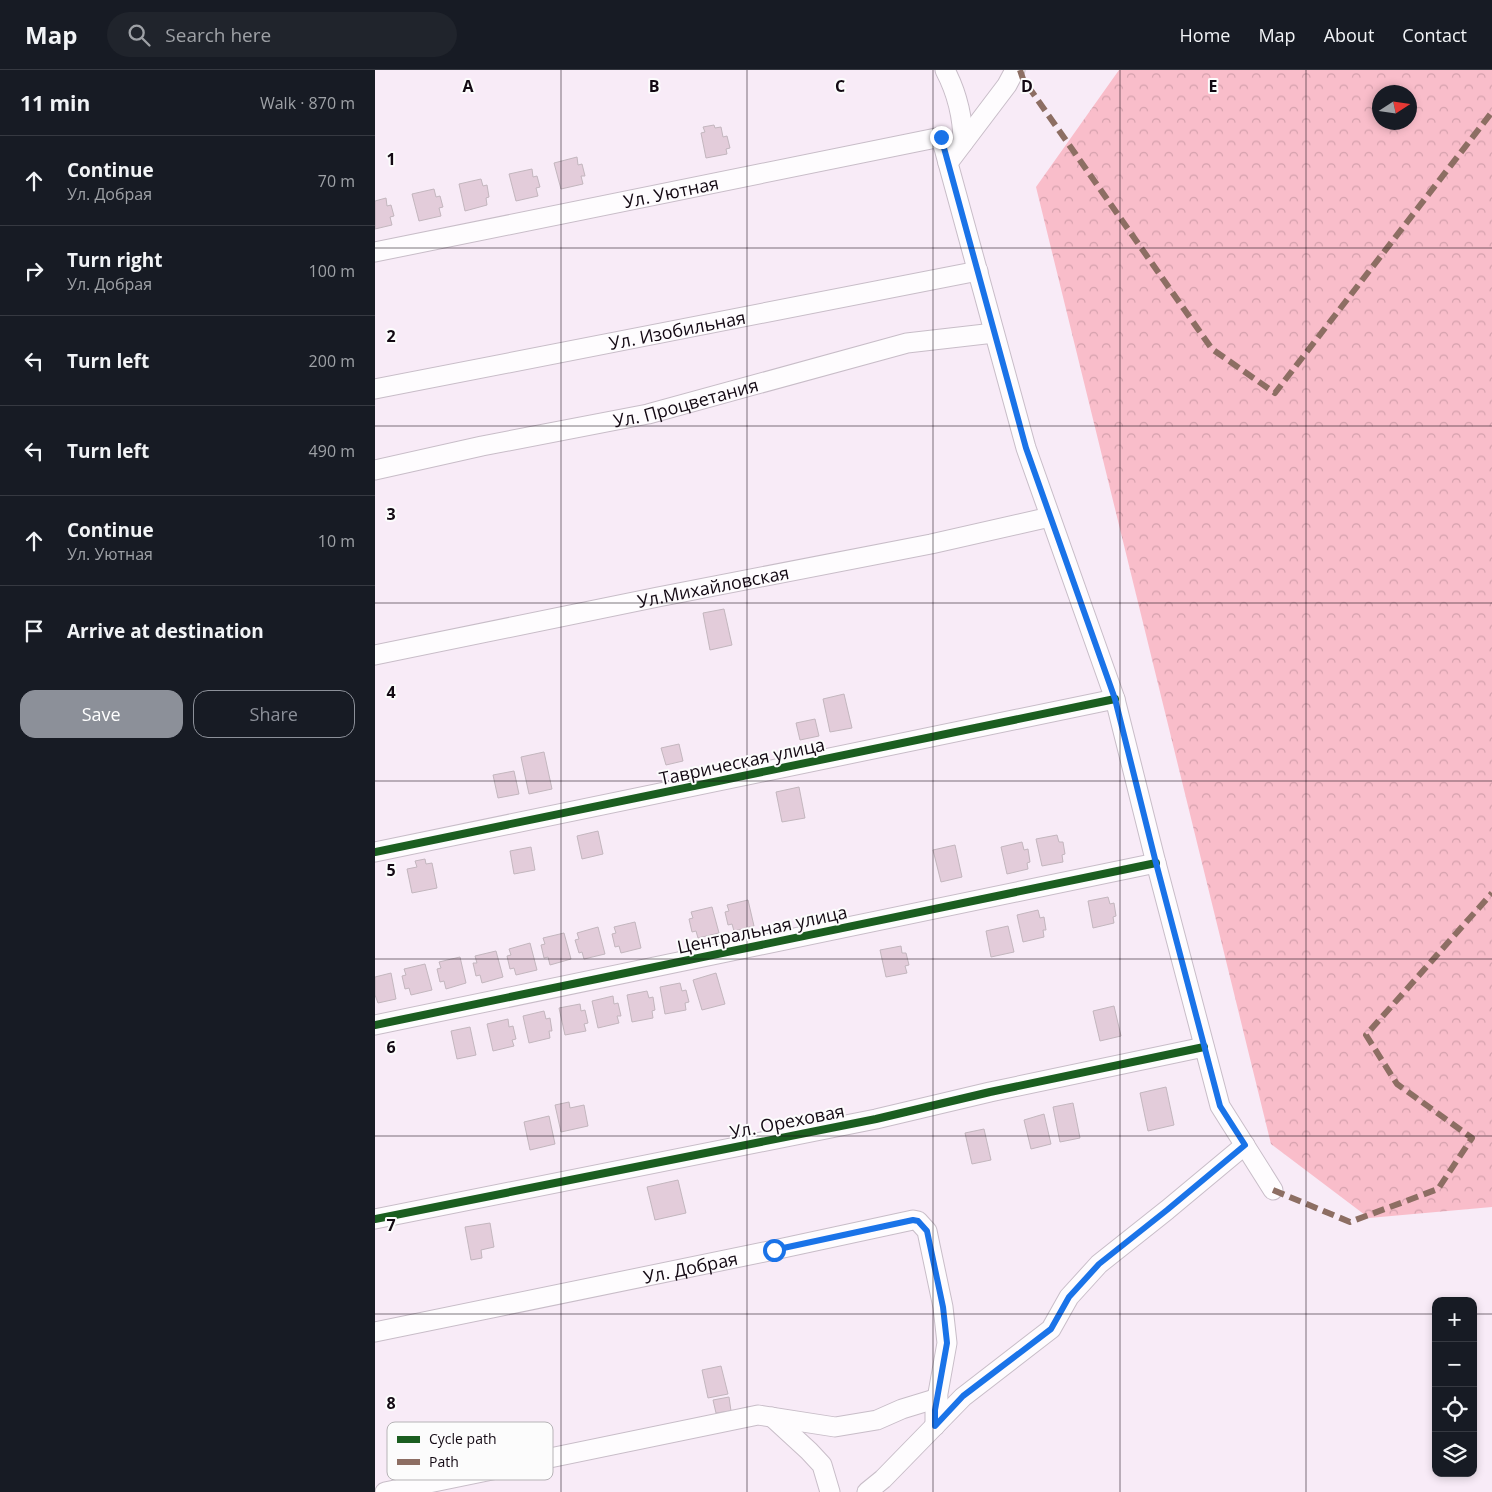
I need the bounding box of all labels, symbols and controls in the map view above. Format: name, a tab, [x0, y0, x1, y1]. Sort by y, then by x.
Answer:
search box	[107, 12, 457, 57]
text: Map	[25, 18, 77, 51]
icon: search	[125, 21, 153, 49]
text: Search here	[165, 22, 271, 48]
text: Home	[1180, 23, 1230, 47]
text: Map	[1258, 23, 1296, 47]
text: About	[1324, 23, 1374, 47]
text: Contact	[1402, 23, 1467, 47]
text: A	[462, 75, 474, 97]
text: B	[649, 75, 659, 97]
text: C	[835, 75, 845, 97]
text: D	[1021, 75, 1033, 97]
text: E	[1209, 75, 1218, 97]
north arrow	[1372, 85, 1417, 130]
text: 11 min	[20, 89, 90, 117]
text: Walk · 870 m	[260, 92, 355, 114]
route end	[930, 126, 953, 149]
text: 1	[386, 148, 396, 170]
text: Continue	[67, 157, 154, 183]
icon: ahead	[20, 167, 48, 195]
text: 70 m	[318, 170, 355, 192]
street label: Ул. Уютная	[621, 170, 721, 213]
text: Ул. Добрая	[67, 183, 152, 205]
text: Turn right	[67, 247, 162, 273]
icon: right	[20, 257, 48, 285]
text: 100 m	[309, 260, 355, 282]
text: Ул. Добрая	[67, 273, 152, 295]
street label: Ул. Изобильная	[607, 305, 748, 355]
text: 2	[386, 325, 396, 347]
icon: left	[20, 347, 48, 375]
text: Turn left	[67, 348, 149, 374]
text: 200 m	[309, 350, 355, 372]
street label: Ул. Процветания	[611, 372, 761, 432]
icon: left	[20, 437, 48, 465]
text: Turn left	[67, 438, 149, 464]
text: 490 m	[309, 440, 355, 462]
text: 3	[386, 503, 396, 525]
text: Continue	[67, 517, 154, 543]
icon: ahead	[20, 527, 48, 555]
text: 10 m	[318, 530, 355, 552]
text: Ул. Уютная	[67, 543, 153, 565]
street label: Ул.Михайловская	[635, 560, 791, 613]
icon: arrive	[20, 617, 48, 645]
text: Arrive at destination	[67, 618, 264, 644]
text: 4	[386, 681, 396, 703]
button: Save	[20, 690, 183, 738]
button: Share	[193, 690, 355, 738]
street label: Таврическая улица	[657, 732, 827, 790]
text: 5	[386, 859, 396, 881]
street label: Центральная улица	[675, 899, 849, 959]
text: 6	[386, 1036, 396, 1058]
street label: Ул. Ореховая	[728, 1098, 846, 1144]
text: 7	[386, 1214, 396, 1236]
route start	[763, 1239, 786, 1262]
street label: Ул. Добрая	[641, 1246, 740, 1289]
map controls	[1432, 1297, 1477, 1477]
button: +	[1432, 1297, 1477, 1342]
button: −	[1432, 1342, 1477, 1387]
button: locate	[1432, 1387, 1477, 1432]
text: 8	[386, 1392, 396, 1414]
legend	[387, 1422, 553, 1480]
text: Cycle path	[429, 1429, 497, 1448]
button: layers	[1432, 1432, 1477, 1477]
text: Path	[429, 1452, 459, 1471]

